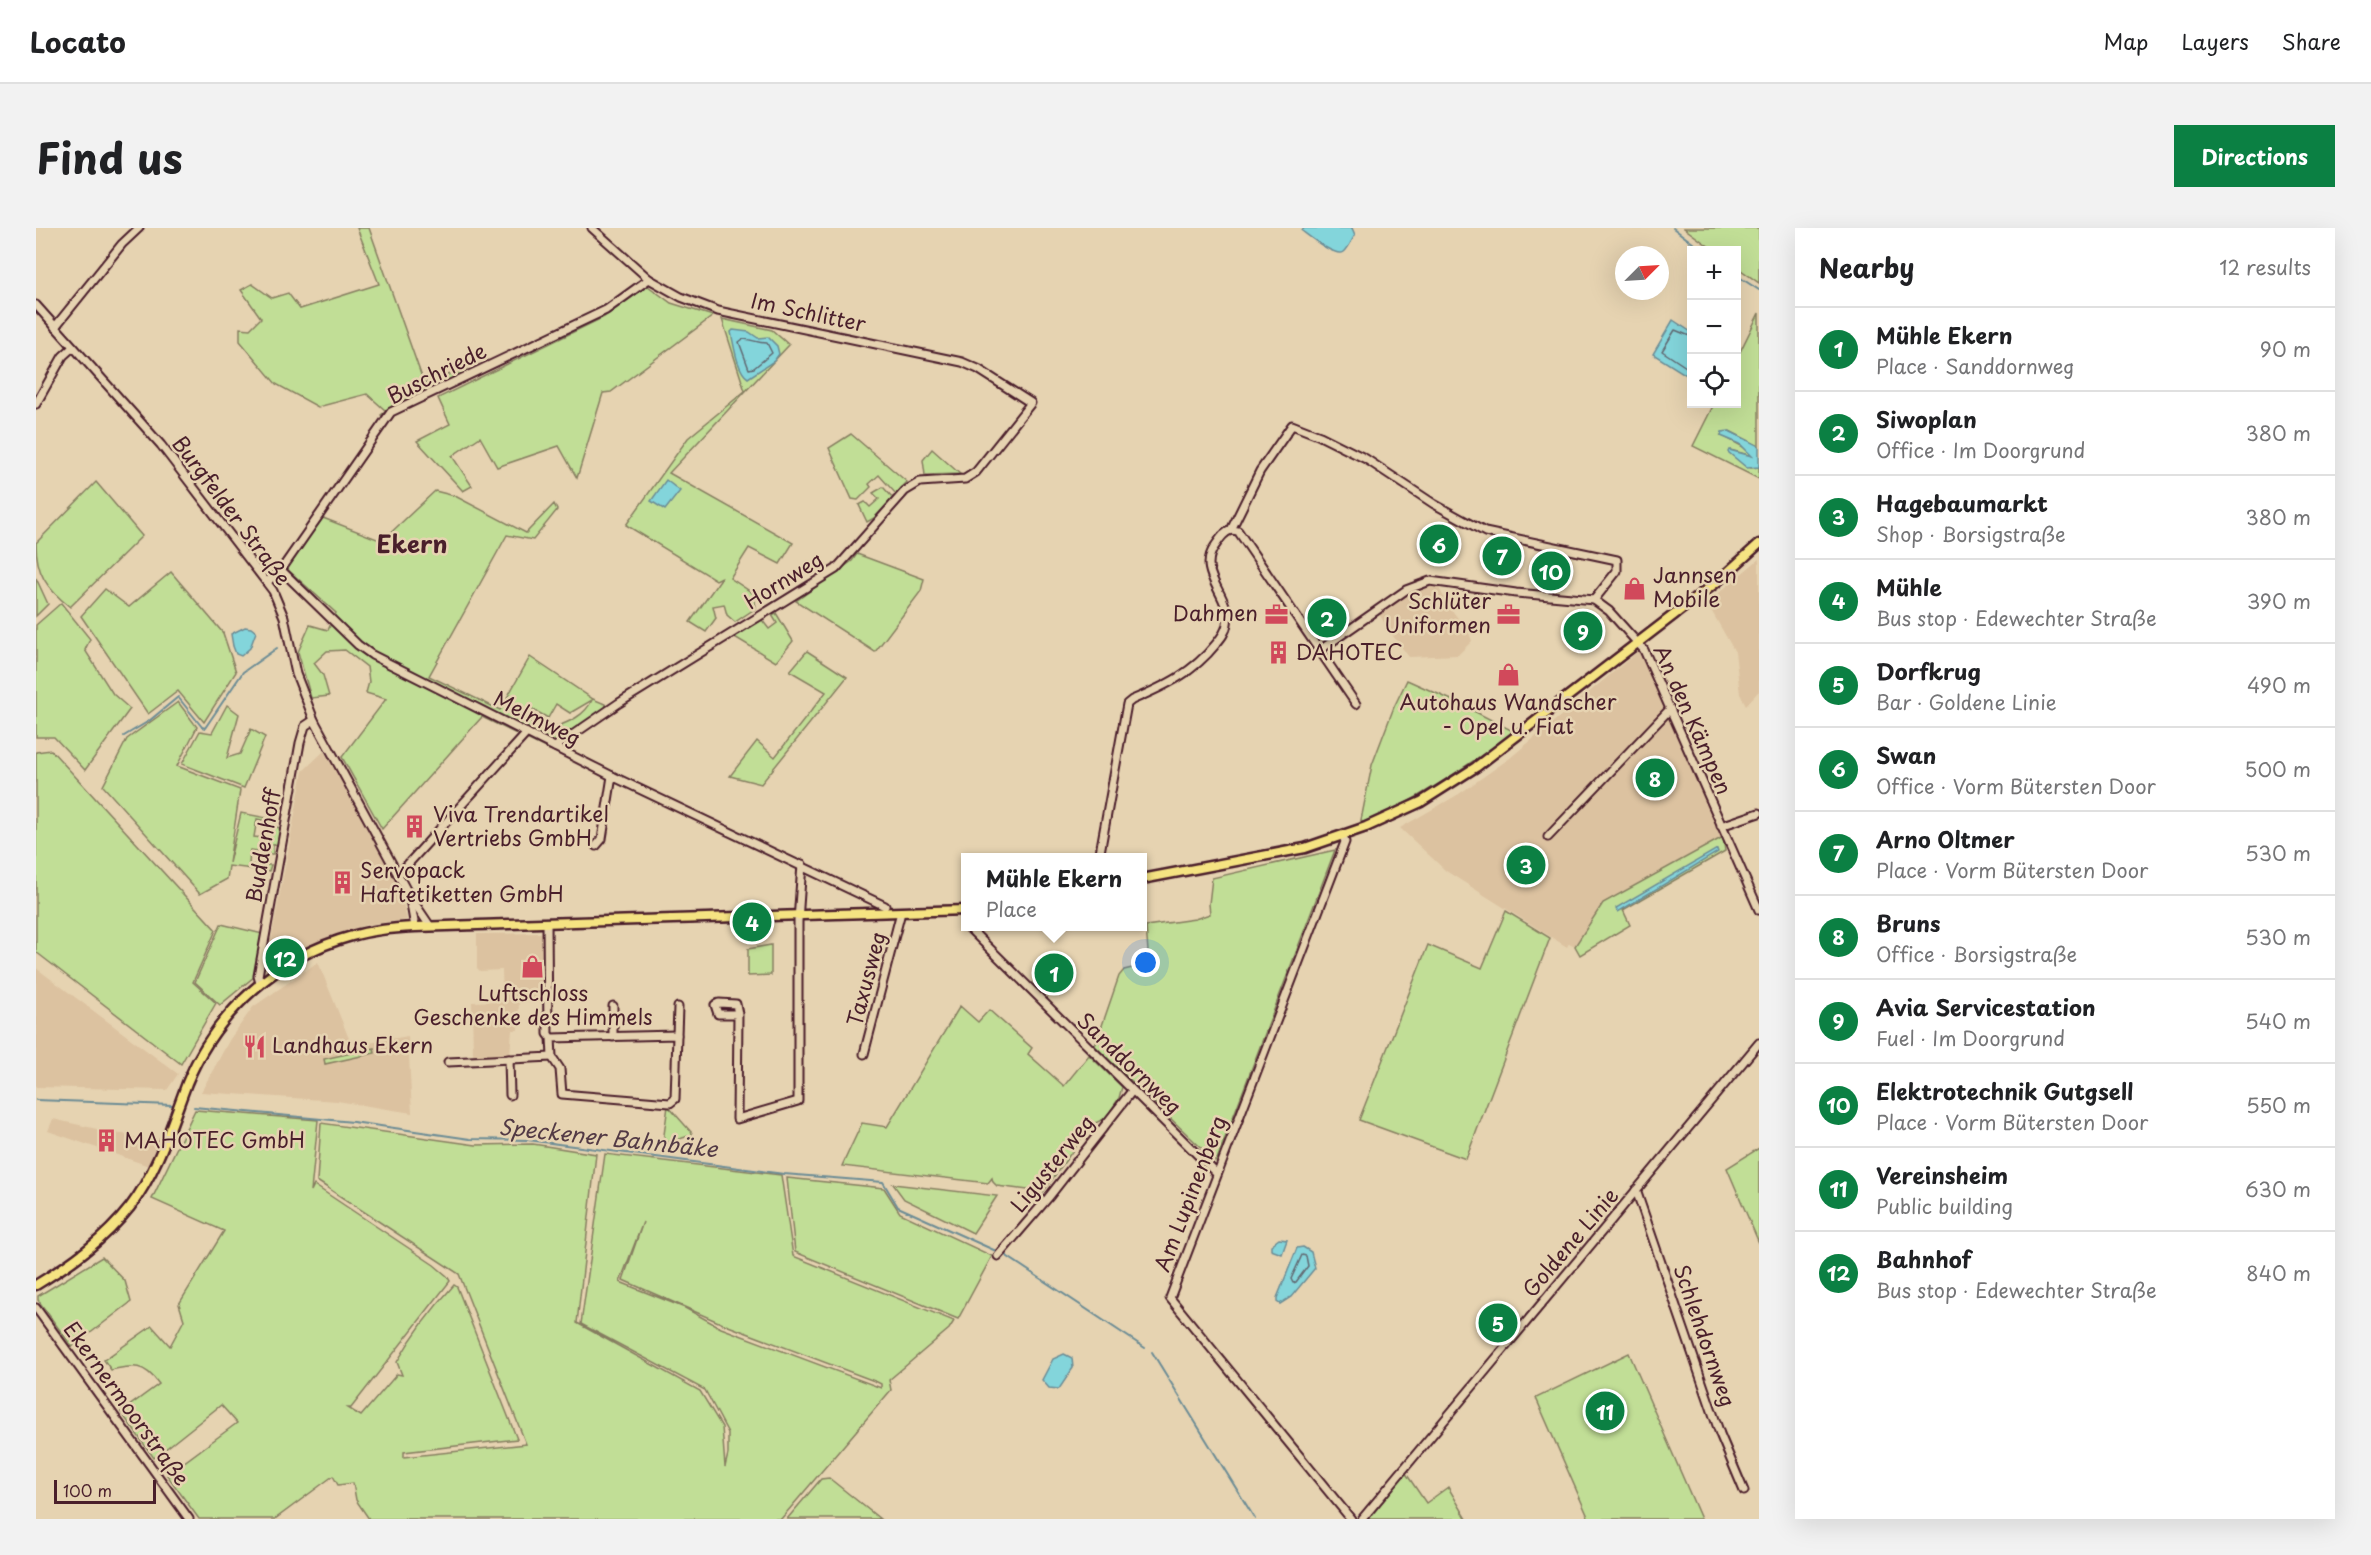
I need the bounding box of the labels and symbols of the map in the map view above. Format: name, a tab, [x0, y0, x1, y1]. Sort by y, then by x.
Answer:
north arrow	[1615, 246, 1669, 300]
street label: Im Schlitter	[748, 283, 869, 339]
street label: Buschriede	[381, 334, 491, 411]
street label: Burgfelder Straße	[166, 428, 300, 592]
pin: 6	[1420, 522, 1458, 566]
district label: Ekern	[377, 525, 447, 561]
pin: 7	[1482, 534, 1522, 578]
street label: Hornweg	[737, 542, 829, 616]
pin: 10	[1532, 548, 1570, 594]
place label: Jannsen Mobile	[1653, 558, 1737, 614]
shop icon: Jannsen Mobile	[1622, 575, 1648, 601]
place label: Schlüter Uniformen	[1384, 584, 1491, 640]
place label: Dahmen	[1173, 596, 1258, 628]
pin: 2	[1308, 596, 1346, 640]
office icon: Dahmen	[1263, 601, 1289, 627]
office icon: Schlüter Uniformen	[1496, 601, 1522, 627]
pin: 9	[1564, 608, 1602, 654]
place label: DAHOTEC	[1296, 635, 1403, 667]
street label: An den Kämpen	[1646, 639, 1741, 799]
building icon: DAHOTEC	[1265, 640, 1291, 666]
shop icon: Autohaus Wandscher - Opel u. Fiat	[1495, 662, 1521, 688]
street label: Melmweg	[489, 682, 587, 753]
place label: Autohaus Wandscher - Opel u. Fiat	[1400, 685, 1617, 741]
pin: 8	[1636, 756, 1674, 800]
street label: Buddenhoff	[236, 784, 288, 905]
place label: Viva Trendartikel Vertriebs GmbH	[433, 797, 609, 853]
building icon: Viva Trendartikel Vertriebs GmbH	[402, 814, 428, 840]
pin: 3	[1506, 842, 1546, 888]
place label: Servopack Haftetiketten GmbH	[360, 853, 564, 909]
building icon: Servopack Haftetiketten GmbH	[329, 870, 355, 896]
pin: 4	[732, 900, 772, 944]
street label: Taxusweg	[837, 928, 893, 1029]
pin: 12	[266, 936, 304, 980]
your location	[1131, 948, 1160, 977]
pin: 1	[1034, 950, 1074, 996]
shop icon: Luftschloss Geschenke des Himmels	[520, 953, 546, 979]
place label: Luftschloss Geschenke des Himmels	[413, 976, 653, 1032]
street label: Sanddornweg	[1071, 1004, 1190, 1121]
place label: Landhaus Ekern	[272, 1028, 433, 1060]
restaurant icon: Landhaus Ekern	[241, 1033, 267, 1059]
street label: Ligusterweg	[1002, 1107, 1101, 1219]
water label: Speckener Bahnbäke	[497, 1109, 720, 1165]
street label: Am Lupinenberg	[1145, 1111, 1234, 1276]
place label: MAHOTEC GmbH	[124, 1123, 305, 1155]
building icon: MAHOTEC GmbH	[93, 1128, 119, 1154]
street label: Goldene Linie	[1514, 1180, 1625, 1304]
street label: Schlehdornweg	[1667, 1260, 1745, 1411]
pin: 5	[1478, 1300, 1518, 1346]
street label: Ekernermoorstraße	[57, 1314, 198, 1492]
pin: 11	[1586, 1388, 1624, 1434]
scale bar	[54, 1477, 156, 1504]

